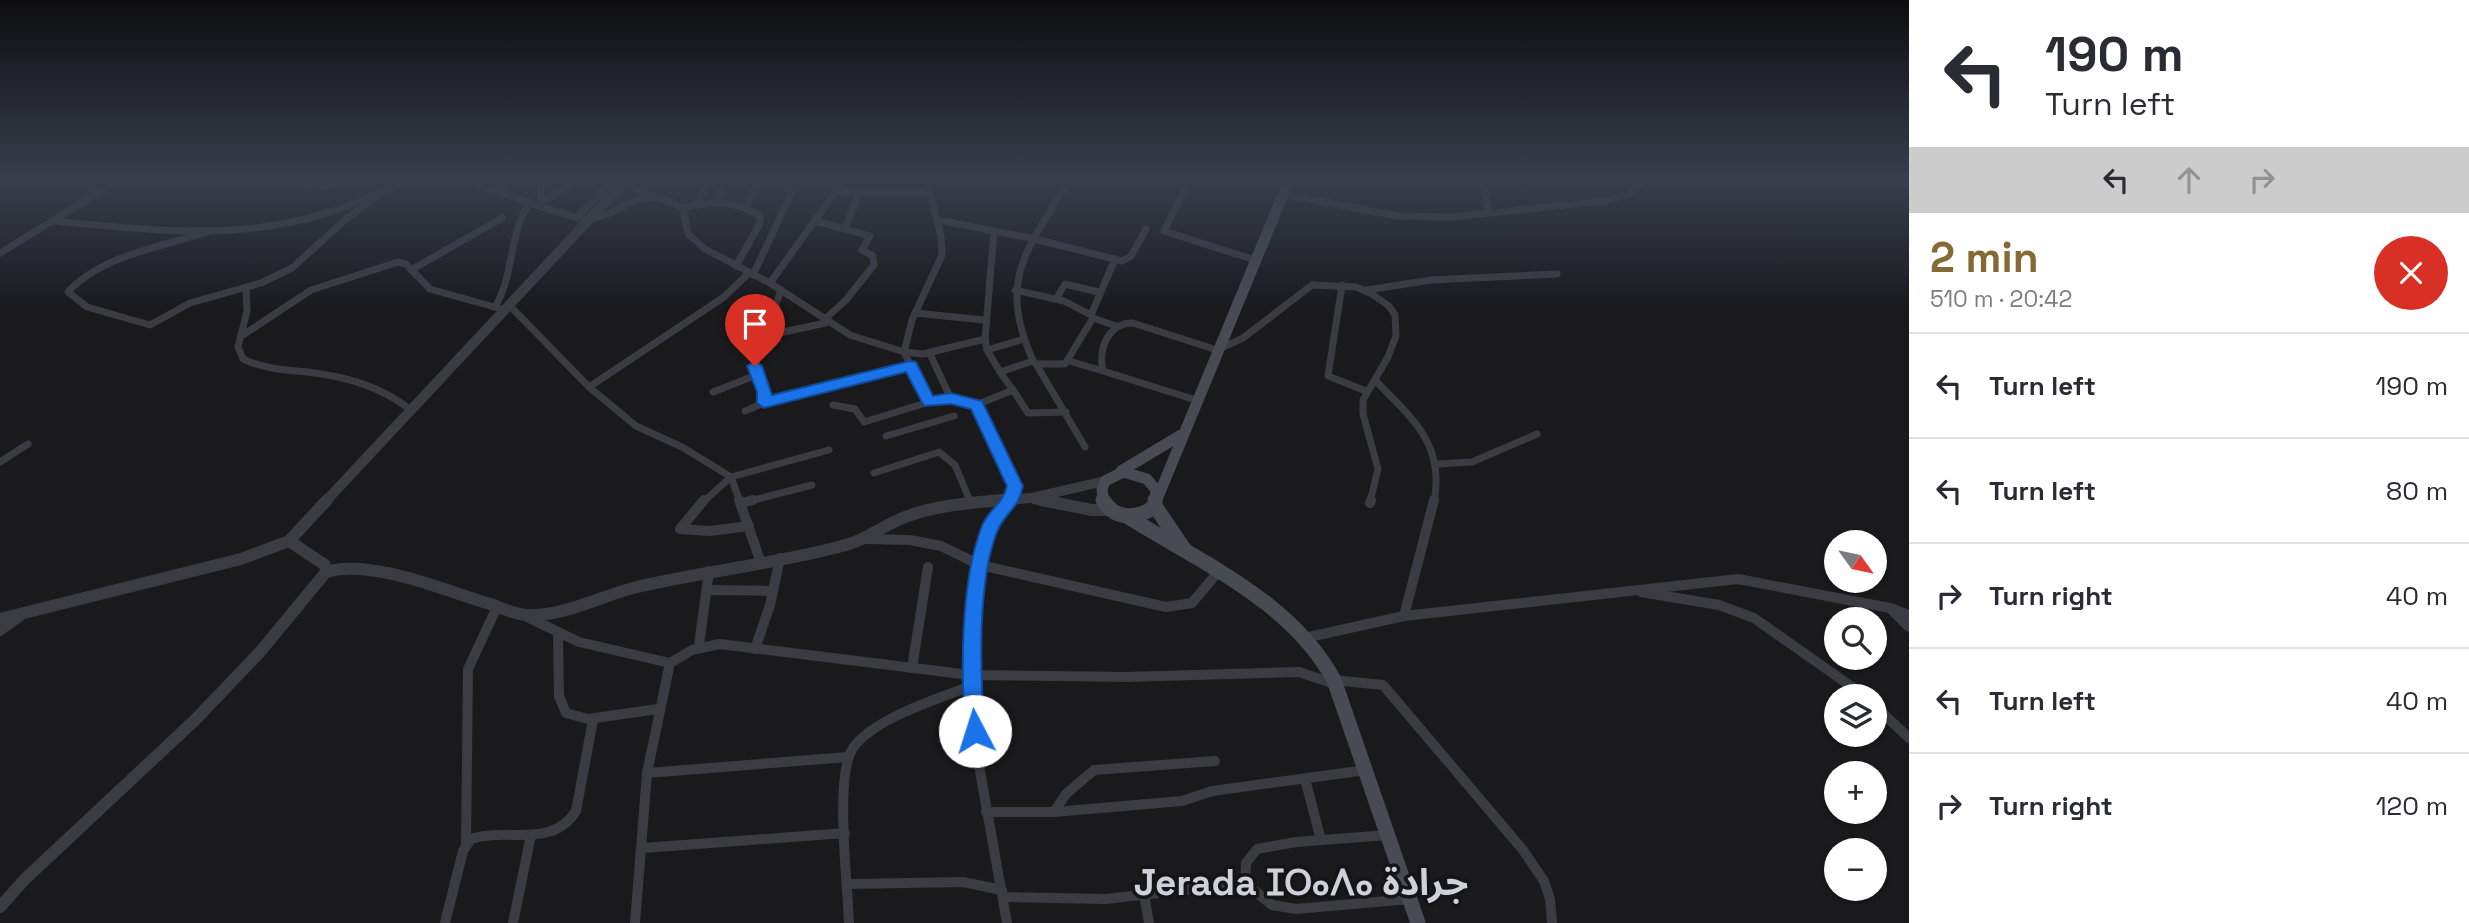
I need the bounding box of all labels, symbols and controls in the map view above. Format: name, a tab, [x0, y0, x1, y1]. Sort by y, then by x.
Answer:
text: 190 m	[2045, 23, 2183, 85]
icon: left	[1930, 28, 2021, 119]
text: Turn left	[2045, 84, 2175, 124]
icon: left	[2097, 161, 2135, 199]
icon: ahead	[2170, 161, 2208, 199]
icon: right	[2243, 161, 2281, 199]
text: 2 min	[1930, 231, 2039, 284]
button: close	[2374, 236, 2448, 310]
text: 510 m · 20:42	[1930, 284, 2072, 314]
pin	[725, 294, 785, 366]
icon: arrive	[736, 305, 774, 343]
icon: left	[1930, 367, 1968, 405]
text: Turn left	[1989, 369, 2096, 403]
text: 190 m	[2376, 369, 2448, 403]
icon: left	[1930, 472, 1968, 510]
text: Turn left	[1989, 474, 2096, 508]
text: 80 m	[2386, 474, 2448, 508]
north arrow	[1824, 530, 1886, 593]
map controls	[1824, 530, 1887, 901]
icon: right	[1930, 577, 1968, 615]
text: Turn right	[1989, 579, 2113, 613]
text: 40 m	[2386, 579, 2448, 613]
button: search	[1824, 607, 1887, 670]
icon: left	[1930, 682, 1968, 720]
button: layers	[1824, 684, 1887, 747]
text: Turn left	[1989, 684, 2096, 718]
text: 40 m	[2386, 684, 2448, 718]
position arrow	[938, 694, 1012, 768]
button: +	[1824, 761, 1887, 824]
icon: right	[1930, 787, 1968, 825]
text: Turn right	[1989, 789, 2113, 823]
text: 120 m	[2376, 789, 2448, 823]
button: −	[1824, 838, 1887, 901]
district label: Jerada ⵊⵔⴰⴷⴰ جرادة	[1134, 859, 1468, 906]

